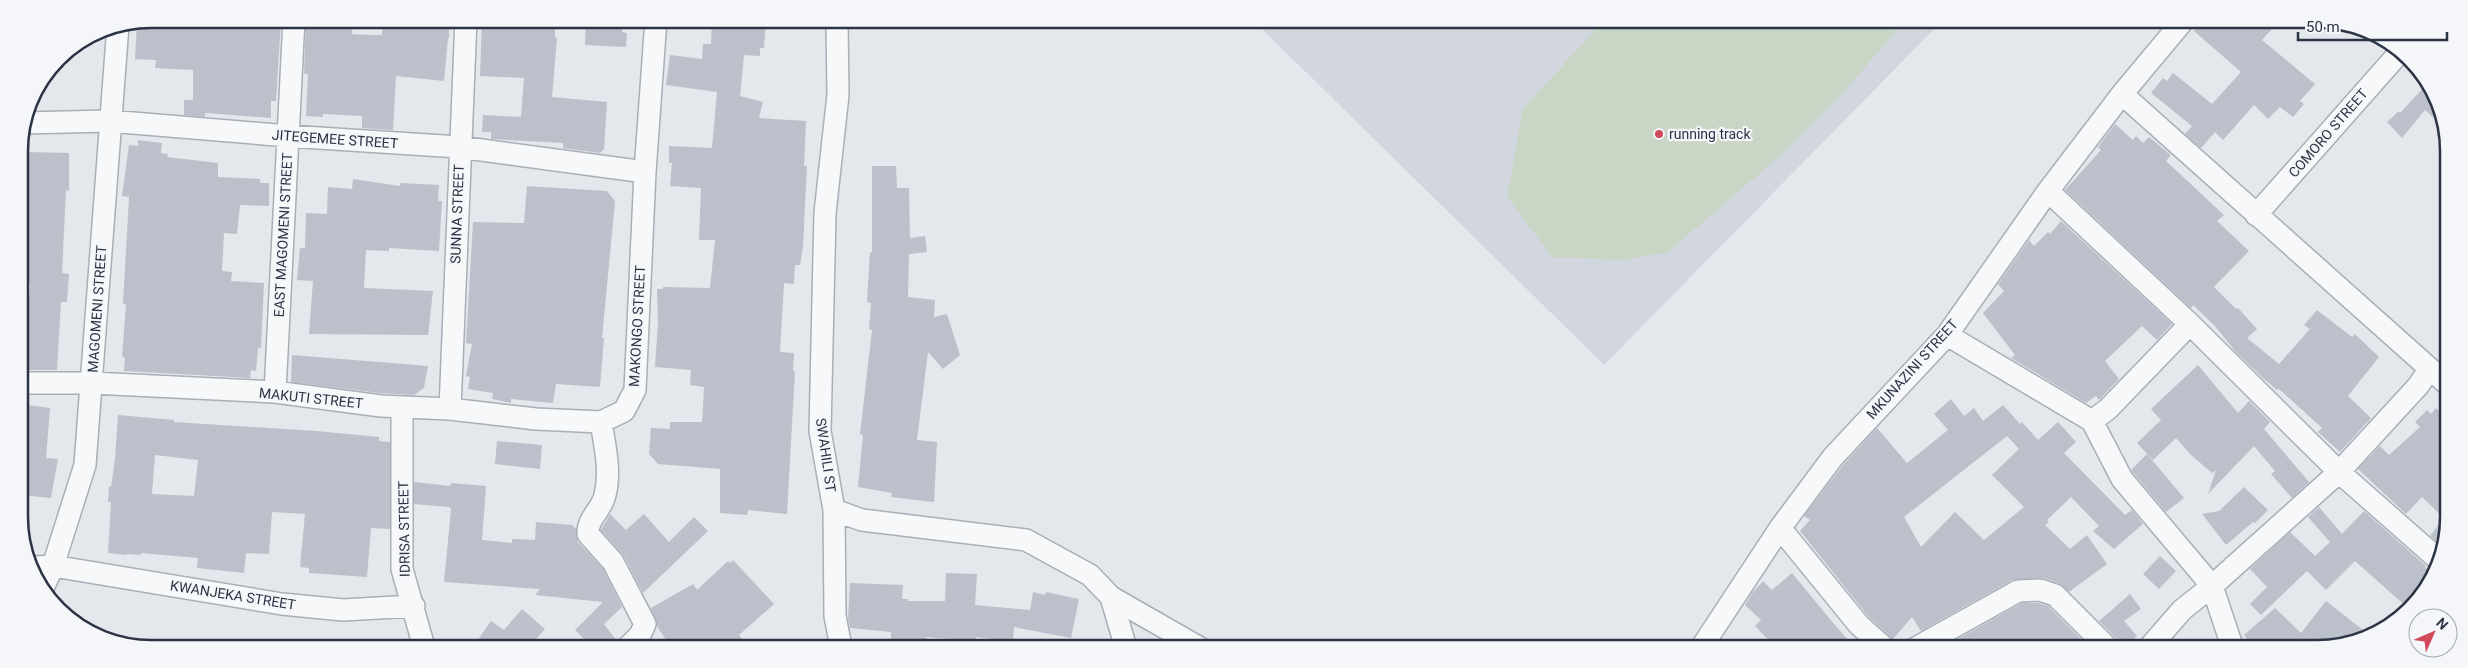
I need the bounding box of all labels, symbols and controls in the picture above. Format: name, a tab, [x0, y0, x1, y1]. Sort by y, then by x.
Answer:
scale bar	[2298, 10, 2447, 42]
text: 50 m	[2306, 18, 2340, 36]
street label: COMORO STREET	[2285, 85, 2371, 181]
place label: running track	[1669, 126, 1751, 142]
street label: JITEGEMEE STREET	[271, 127, 399, 151]
marker: running track	[1653, 128, 1665, 140]
street label: EAST MAGOMENI STREET	[271, 152, 295, 318]
street label: SUNNA STREET	[447, 163, 467, 264]
street label: MAGOMENI STREET	[85, 244, 109, 373]
street label: MAKONGO STREET	[626, 264, 648, 387]
street label: MKUNAZINI STREET	[1863, 315, 1961, 422]
street label: MAKUTI STREET	[258, 385, 365, 411]
street label: SWAHILI ST	[813, 417, 839, 494]
street label: IDRISA STREET	[395, 480, 413, 577]
street label: KWANJEKA STREET	[169, 577, 298, 613]
north arrow	[2408, 608, 2458, 658]
text: N	[2433, 615, 2451, 633]

